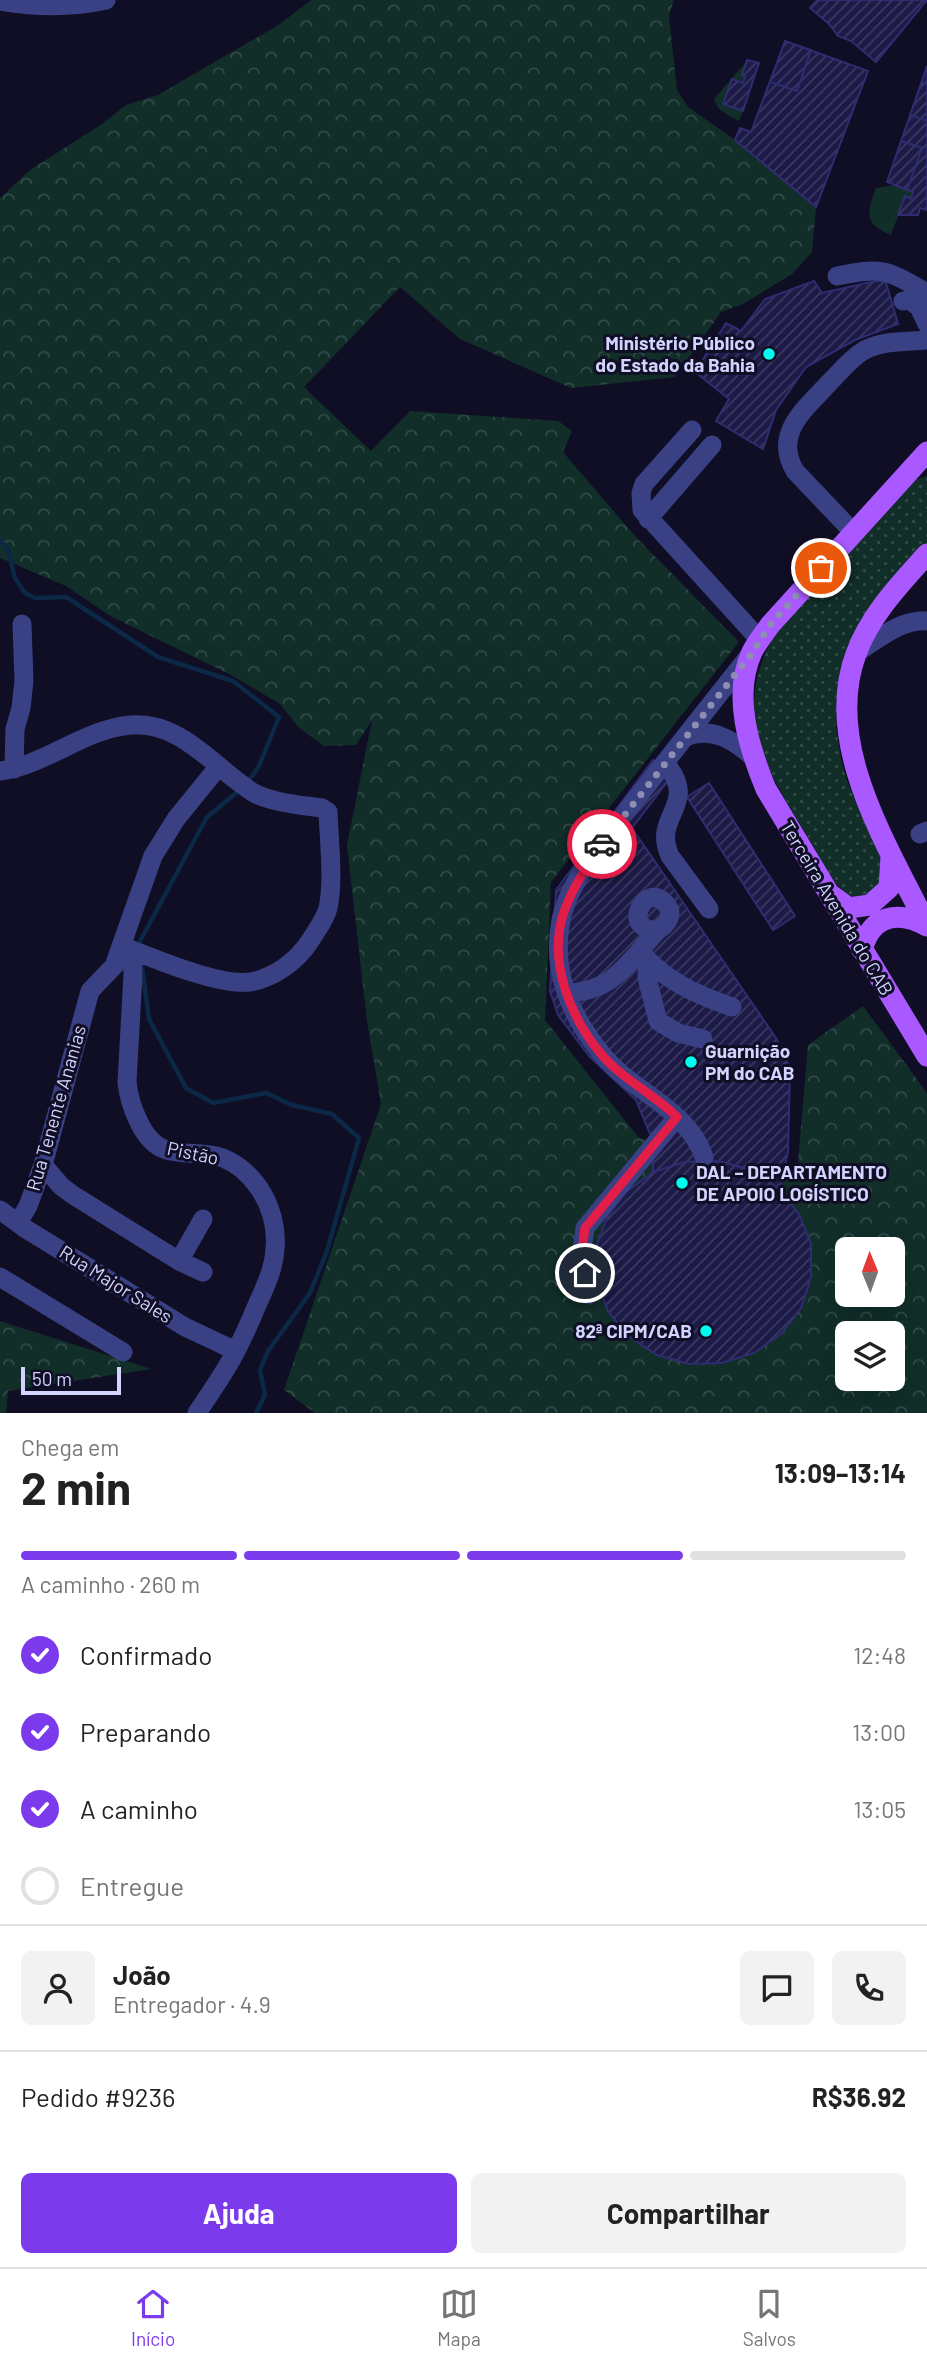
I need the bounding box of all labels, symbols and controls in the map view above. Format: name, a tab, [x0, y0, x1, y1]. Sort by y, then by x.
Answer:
place label: Ministério Público do Estado da Bahia	[595, 331, 755, 376]
marker: Ministério Público do Estado da Bahia	[761, 346, 777, 362]
pin	[791, 538, 851, 598]
icon: bag	[802, 549, 840, 587]
courier	[567, 809, 637, 879]
street label: Terceira Avenida do CAB	[776, 816, 899, 999]
icon: car	[583, 825, 621, 863]
street label: Rua Tenente Ananias	[21, 1022, 90, 1193]
place label: Guarnição PM do CAB	[705, 1039, 795, 1084]
marker: Guarnição PM do CAB	[683, 1054, 699, 1070]
street label: Pistão	[165, 1136, 221, 1169]
place label: DAL – DEPARTAMENTO DE APOIO LOGÍSTICO	[696, 1160, 887, 1205]
marker: DAL – DEPARTAMENTO DE APOIO LOGÍSTICO	[674, 1175, 690, 1191]
north arrow	[835, 1237, 905, 1307]
map controls	[835, 1237, 905, 1391]
street label: Rua Major Sales	[56, 1240, 177, 1327]
pin	[555, 1243, 615, 1303]
icon: home	[566, 1254, 604, 1292]
place label: 82ª CIPM/CAB	[575, 1319, 692, 1342]
button: layers	[835, 1321, 905, 1391]
marker: 82ª CIPM/CAB	[698, 1323, 714, 1339]
scale bar	[21, 1364, 121, 1396]
text: 50 m	[32, 1367, 72, 1390]
text: Chega em	[21, 1433, 119, 1461]
text: 13:09–13:14	[775, 1457, 906, 1488]
text: 2 min	[21, 1459, 131, 1514]
text: A caminho · 260 m	[21, 1570, 200, 1598]
icon: check	[21, 1636, 59, 1674]
text: Confirmado	[80, 1639, 212, 1670]
text: 12:48	[853, 1641, 906, 1669]
icon: check	[21, 1713, 59, 1751]
text: Preparando	[80, 1716, 211, 1747]
text: 13:00	[852, 1718, 906, 1746]
icon: check	[21, 1790, 59, 1828]
text: A caminho	[80, 1793, 198, 1824]
text: 13:05	[853, 1795, 906, 1823]
text: Entregue	[80, 1870, 184, 1901]
button: person	[21, 1951, 95, 2025]
button: chat	[740, 1951, 814, 2025]
button: phone	[832, 1951, 906, 2025]
text: João	[113, 1959, 171, 1990]
text: Entregador · 4.9	[113, 1990, 271, 2018]
text: Pedido #9236	[21, 2081, 175, 2112]
text: R$36.92	[812, 2081, 906, 2112]
button: Ajuda	[21, 2173, 457, 2253]
button: Compartilhar	[471, 2173, 906, 2253]
tab: Início	[131, 2285, 175, 2350]
tab: Mapa	[437, 2285, 481, 2350]
tab: Salvos	[743, 2285, 796, 2350]

